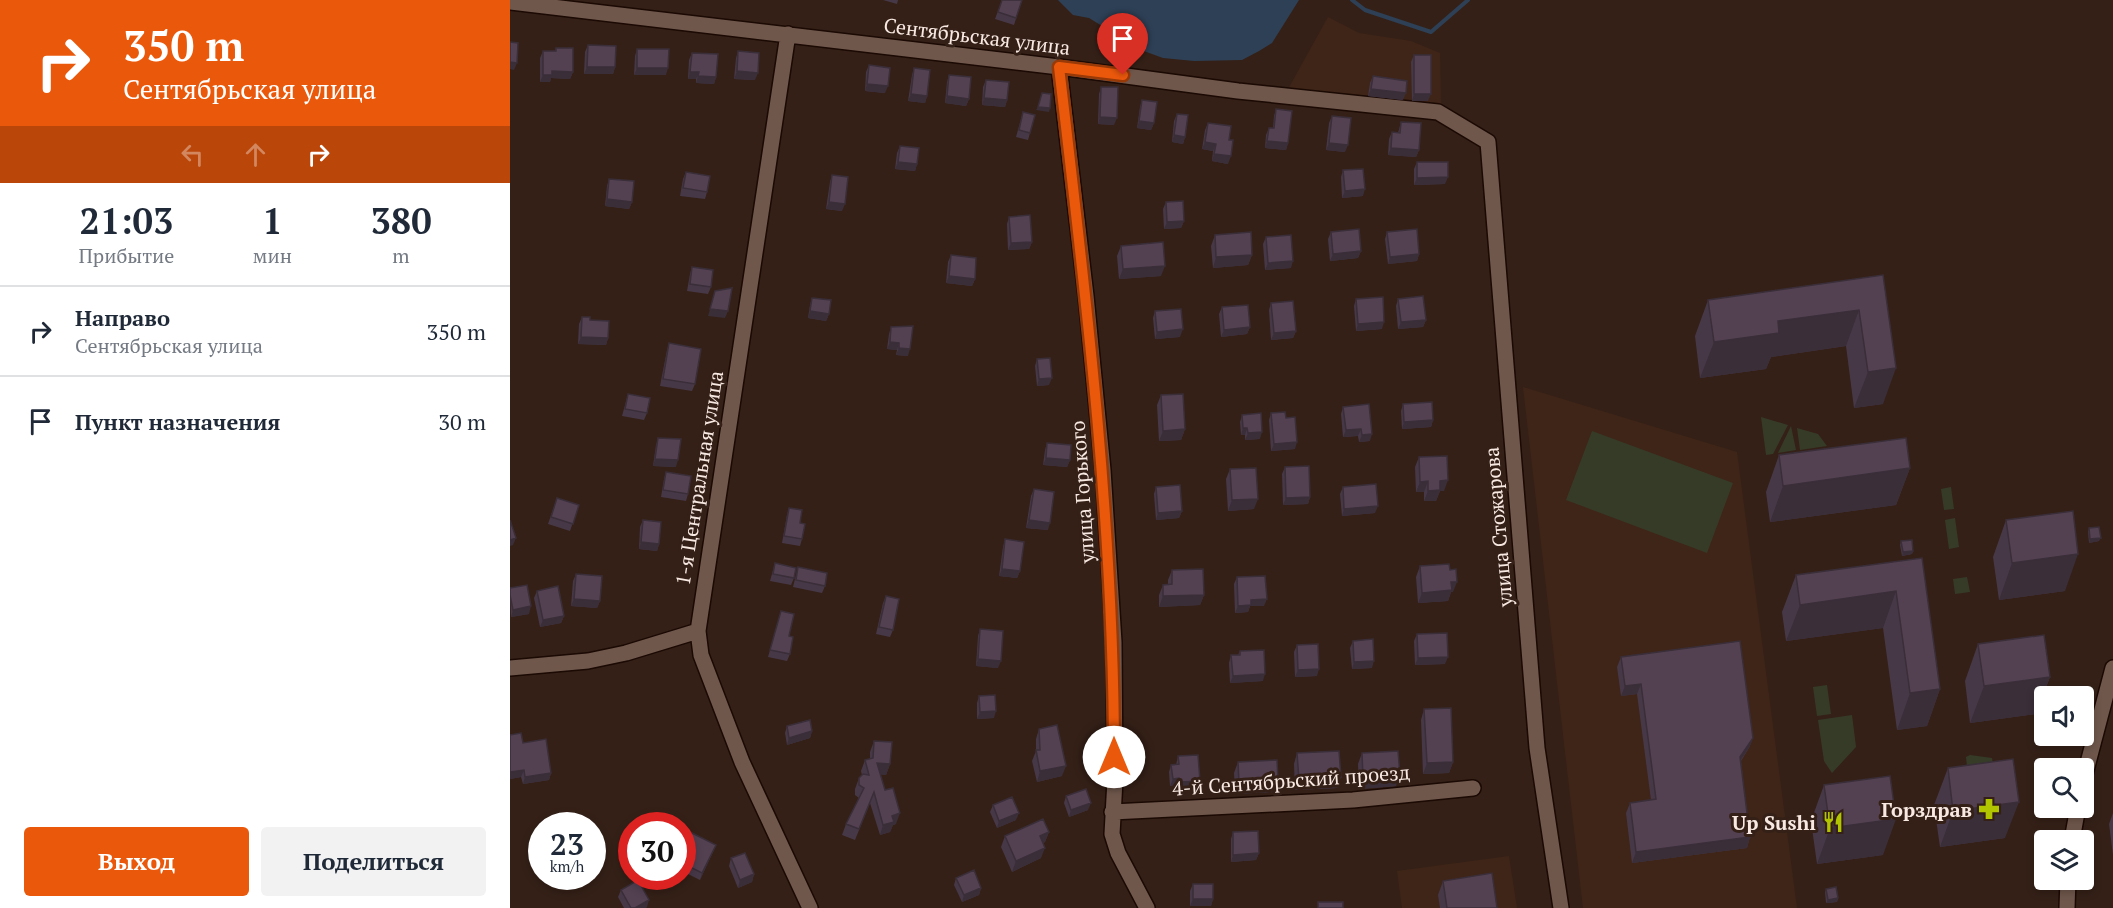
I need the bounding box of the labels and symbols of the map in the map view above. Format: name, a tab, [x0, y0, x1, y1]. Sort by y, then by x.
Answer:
street label: Сентябрьская улица	[882, 11, 1072, 61]
pin	[1097, 13, 1148, 75]
street label: 1-я Центральная улица	[669, 369, 729, 587]
street label: улица Горького	[1064, 420, 1101, 565]
street label: улица Стожарова	[1478, 446, 1519, 609]
position arrow	[1082, 725, 1146, 789]
street label: 4-й Сентябрьский проезд	[1171, 758, 1411, 802]
place label: Горздрав	[1881, 796, 1972, 823]
pharmacy icon: Горздрав	[1977, 797, 2001, 821]
place label: Up Sushi	[1732, 809, 1816, 836]
restaurant icon: Up Sushi	[1821, 810, 1845, 834]
speed limit sign: 30	[618, 812, 696, 890]

